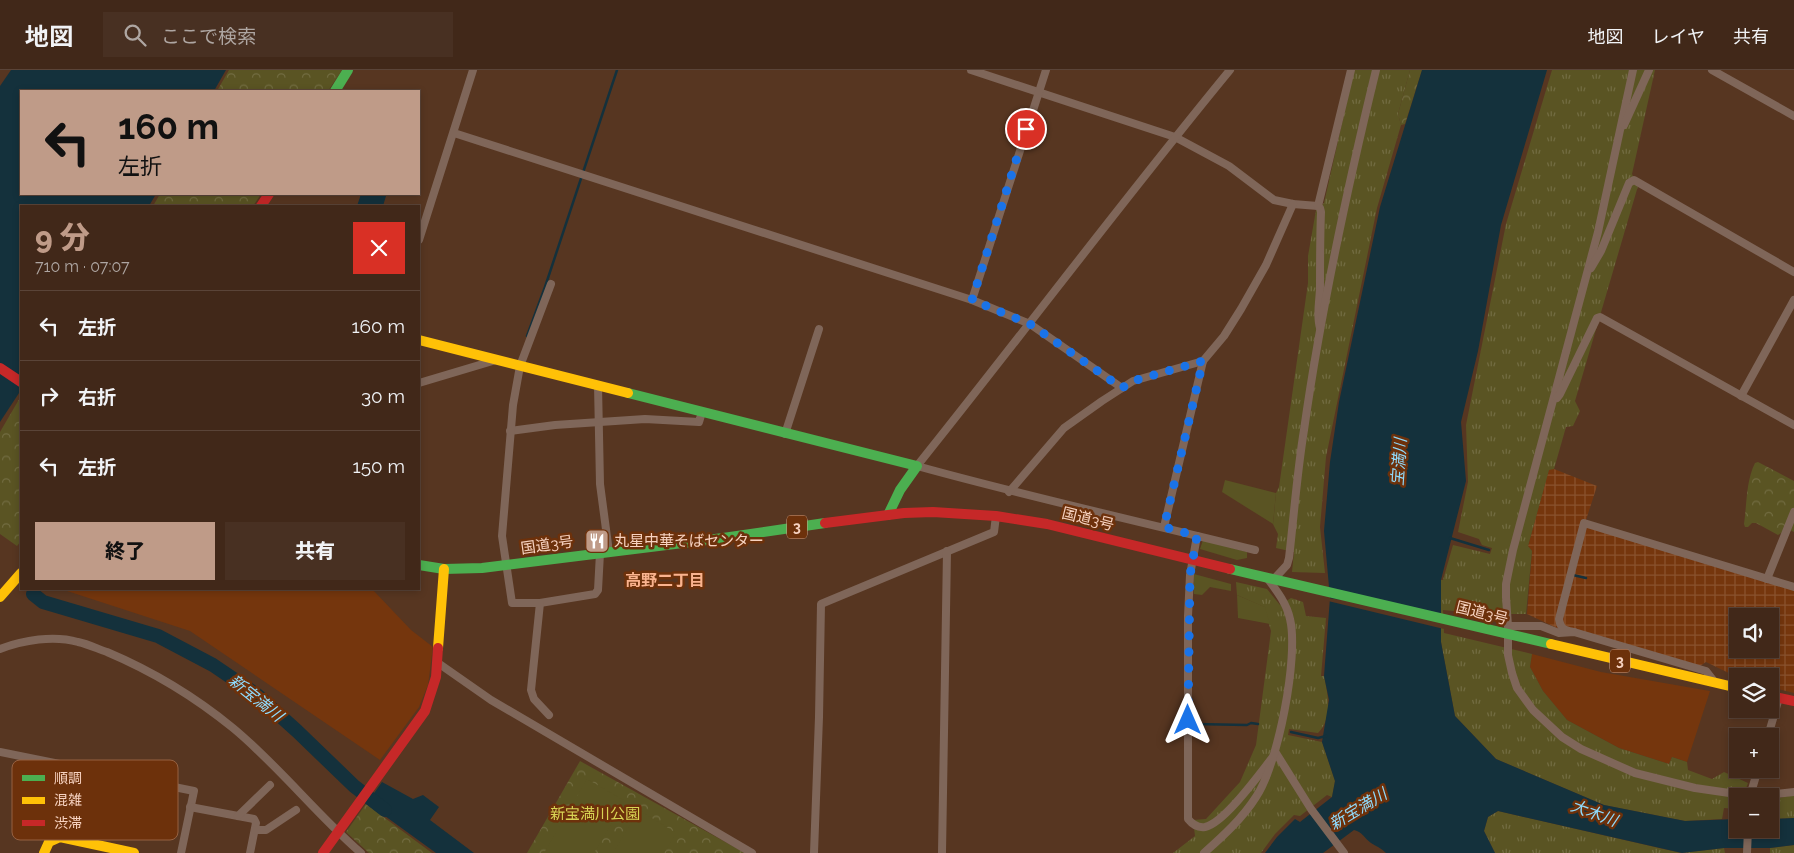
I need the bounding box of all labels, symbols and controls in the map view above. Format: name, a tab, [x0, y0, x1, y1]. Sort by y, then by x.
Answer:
search box	[103, 12, 453, 57]
icon: search	[121, 21, 149, 49]
text: 地図	[25, 22, 73, 51]
text: ここで検索	[161, 25, 256, 47]
text: 地図	[1588, 26, 1624, 47]
text: レイヤ	[1652, 26, 1705, 47]
text: 共有	[1733, 26, 1769, 47]
text: 160 m	[118, 106, 219, 147]
pin	[1005, 108, 1047, 150]
icon: left	[35, 110, 100, 175]
icon: arrive	[1012, 115, 1040, 143]
text: 左折	[118, 153, 162, 179]
text: 9 分	[35, 220, 90, 255]
button: close	[353, 222, 405, 274]
text: 710 m · 07:07	[35, 257, 130, 276]
icon: left	[35, 312, 63, 340]
text: 160 m	[351, 315, 405, 337]
text: 左折	[78, 316, 116, 338]
icon: right	[35, 382, 63, 410]
text: 30 m	[361, 385, 405, 407]
text: 右折	[78, 386, 116, 408]
water label: 宝満川	[1388, 435, 1410, 487]
icon: left	[35, 452, 63, 480]
text: 150 m	[353, 455, 405, 477]
text: 左折	[78, 456, 116, 478]
street label: 国道3号	[1060, 504, 1116, 534]
road number: 3	[787, 516, 807, 538]
button: 終了	[35, 522, 215, 580]
button: 共有	[225, 522, 405, 580]
restaurant icon: 丸星中華そばセンター	[584, 528, 610, 554]
street label: 国道3号	[519, 532, 575, 558]
place label: 丸星中華そばセンター	[614, 532, 764, 550]
district label: 高野二丁目	[625, 571, 705, 590]
street label: 国道3号	[1454, 598, 1510, 628]
map controls	[1729, 608, 1779, 838]
button: sound	[1729, 608, 1779, 658]
road number: 3	[1610, 650, 1630, 672]
button: layers	[1729, 668, 1779, 718]
water label: 新宝満川	[225, 670, 288, 727]
position arrow	[1161, 693, 1213, 745]
button: +	[1729, 728, 1779, 778]
legend	[12, 760, 178, 840]
text: 順調	[54, 770, 82, 786]
water label: 新宝満川	[1326, 783, 1392, 834]
button: −	[1729, 788, 1779, 838]
text: 混雑	[54, 792, 82, 808]
water label: 大木川	[1568, 796, 1622, 831]
park label: 新宝満川公園	[550, 805, 640, 823]
text: 渋滞	[54, 815, 82, 831]

